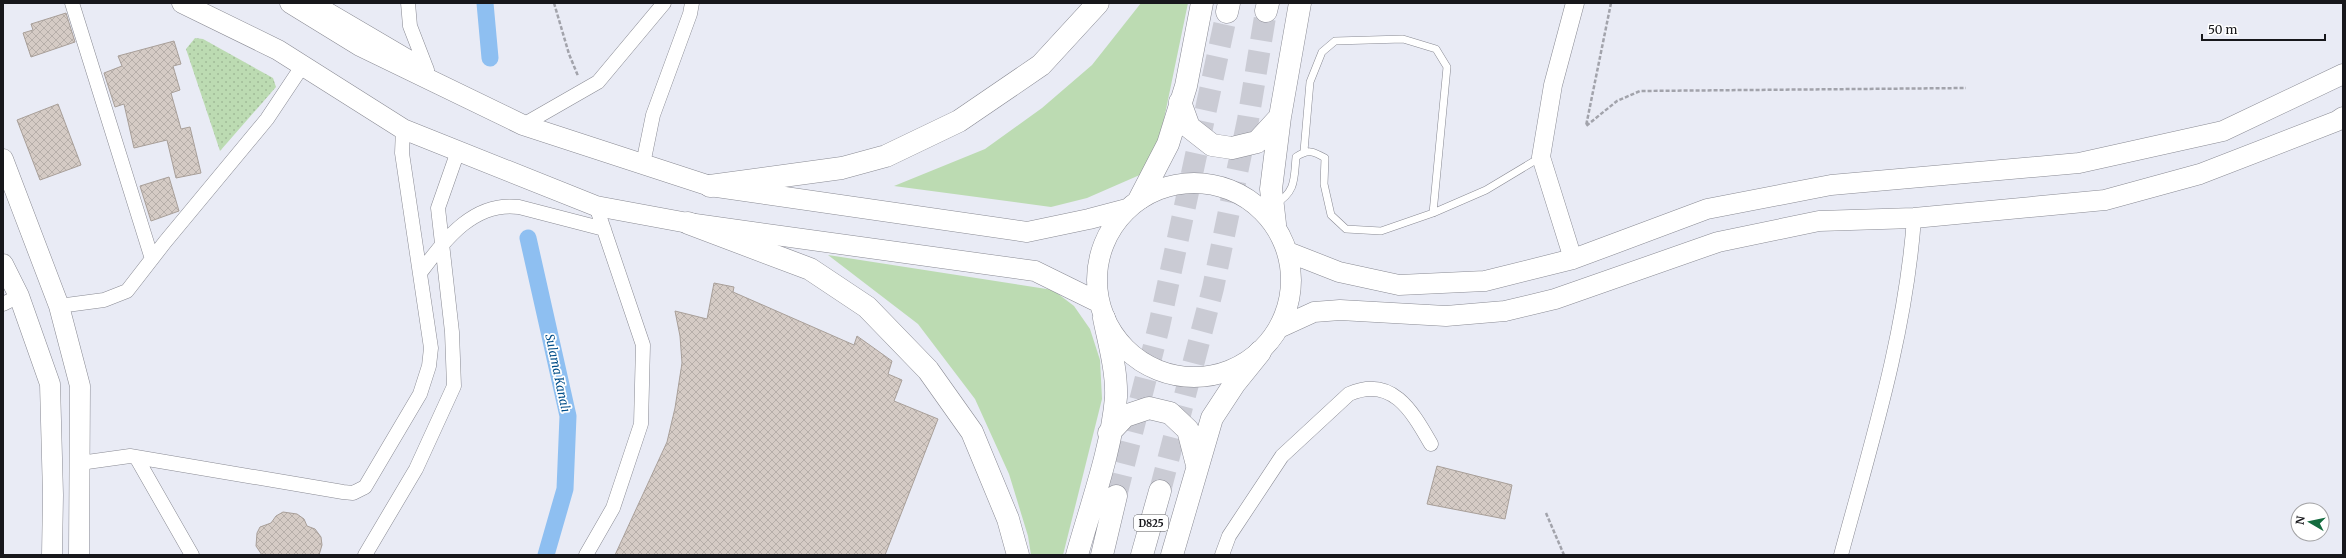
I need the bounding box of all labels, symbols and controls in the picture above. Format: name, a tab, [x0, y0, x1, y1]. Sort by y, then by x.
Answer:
scale bar	[2202, 16, 2325, 42]
text: 50 m	[2208, 22, 2237, 37]
water label: Sulama Kanalı	[542, 332, 574, 414]
north arrow	[2290, 502, 2330, 542]
road number: D825	[1134, 515, 1168, 531]
text: N	[2293, 515, 2308, 526]

